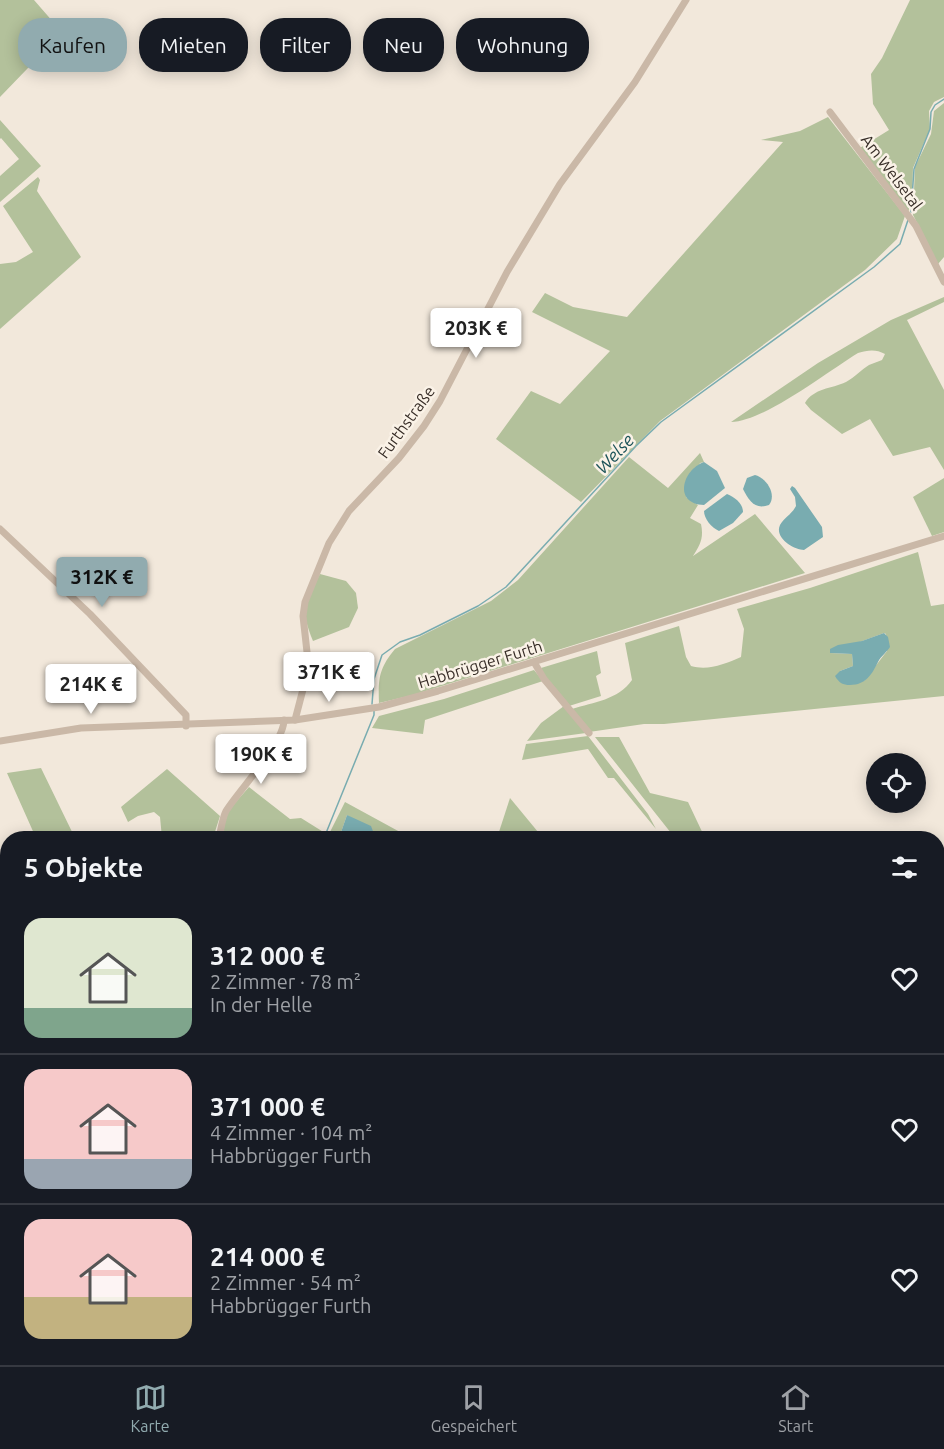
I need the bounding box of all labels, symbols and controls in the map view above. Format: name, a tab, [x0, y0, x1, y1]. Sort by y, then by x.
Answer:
chip: Kaufen	[18, 18, 127, 72]
chip: Mieten	[139, 18, 248, 72]
chip: Filter	[260, 18, 351, 72]
chip: Neu	[363, 18, 444, 72]
chip: Wohnung	[456, 18, 589, 72]
street label: Am Welsetal	[858, 131, 926, 213]
pin: 203K €	[427, 308, 525, 359]
text: 203K €	[444, 316, 508, 339]
street label: Furthstraße	[374, 382, 438, 462]
water label: Welse	[591, 429, 637, 477]
pin: 312K €	[53, 557, 151, 608]
text: 312K €	[70, 565, 134, 588]
street label: Habbrügger Furth	[416, 637, 544, 691]
pin: 371K €	[280, 652, 378, 703]
text: 371K €	[297, 660, 361, 683]
pin: 214K €	[42, 664, 140, 715]
text: 214K €	[59, 672, 123, 695]
pin: 190K €	[212, 734, 310, 785]
text: 190K €	[229, 742, 293, 765]
map controls	[866, 753, 926, 813]
button: locate	[866, 753, 926, 813]
icon: filters	[888, 851, 921, 884]
text: 5 Objekte	[24, 853, 143, 882]
text: 312 000 €	[210, 941, 325, 970]
icon: home	[72, 942, 144, 1014]
icon: heart	[888, 962, 921, 995]
text: 2 Zimmer · 78 m²	[210, 970, 361, 993]
text: In der Helle	[210, 993, 313, 1016]
text: 371 000 €	[210, 1092, 325, 1121]
icon: home	[72, 1093, 144, 1165]
icon: heart	[888, 1113, 921, 1146]
text: 4 Zimmer · 104 m²	[210, 1121, 372, 1144]
text: Habbrügger Furth	[210, 1144, 371, 1167]
text: 214 000 €	[210, 1242, 325, 1271]
icon: home	[72, 1243, 144, 1315]
icon: heart	[888, 1263, 921, 1296]
text: 2 Zimmer · 54 m²	[210, 1271, 361, 1294]
text: Habbrügger Furth	[210, 1294, 371, 1317]
tab: Karte	[131, 1381, 170, 1435]
tab: Gespeichert	[431, 1381, 517, 1435]
tab: Start	[778, 1381, 813, 1435]

